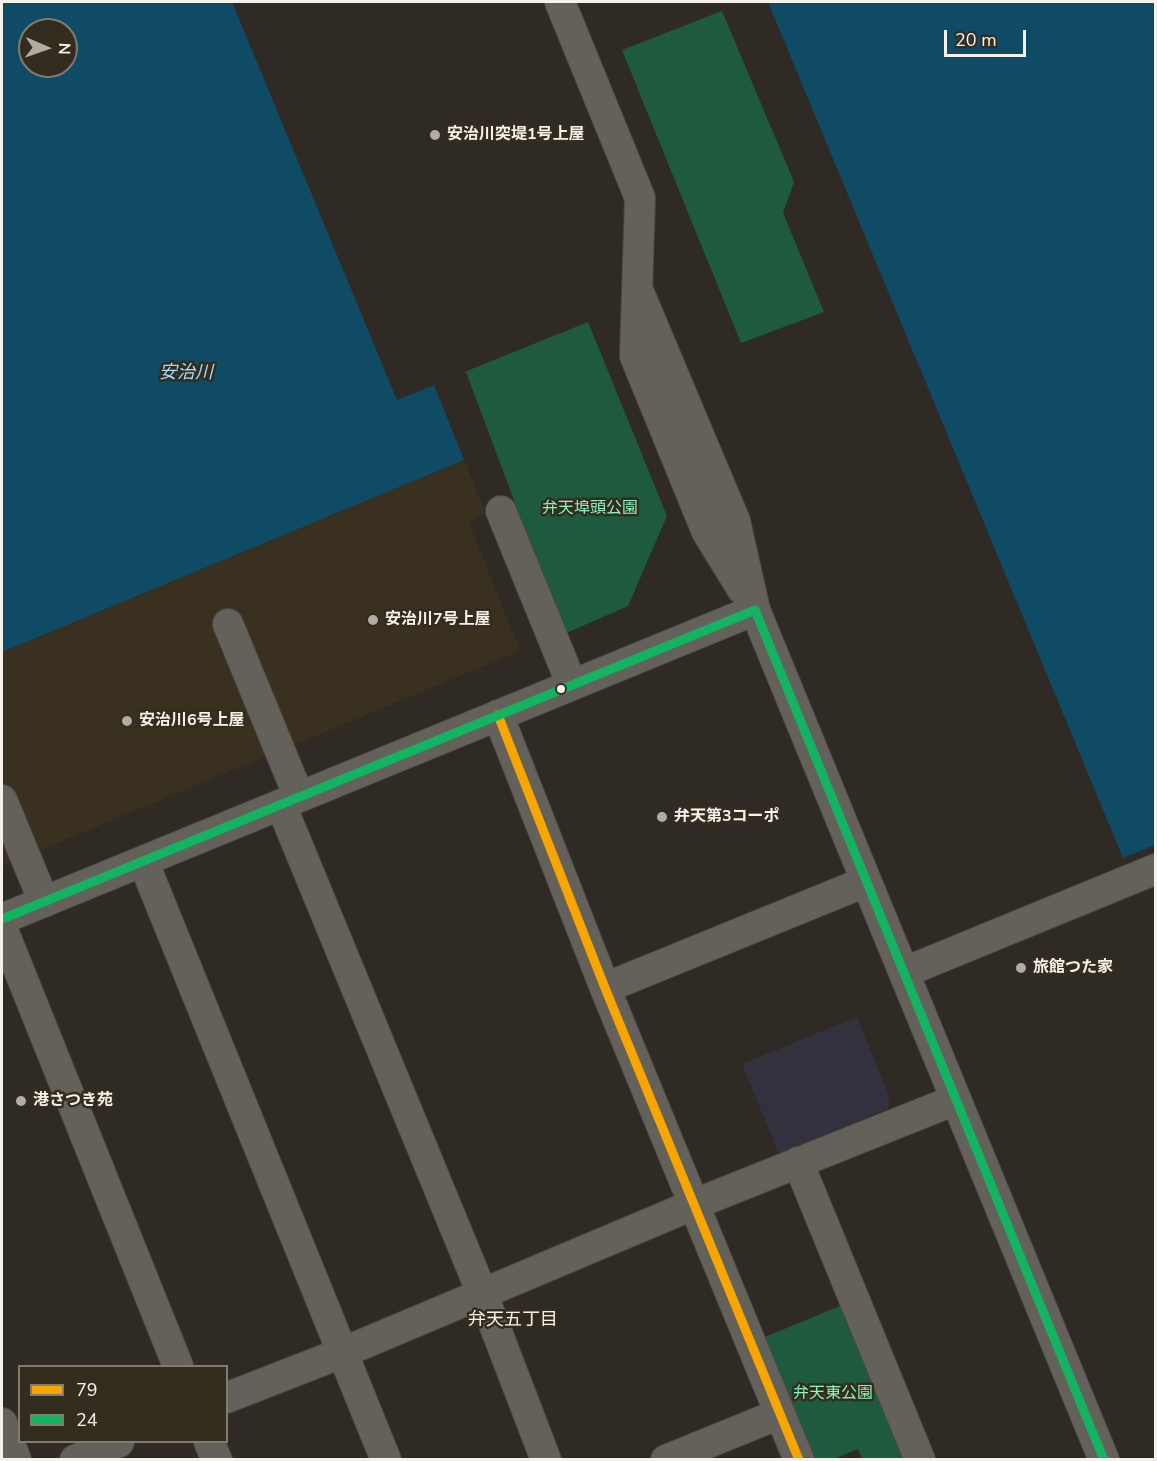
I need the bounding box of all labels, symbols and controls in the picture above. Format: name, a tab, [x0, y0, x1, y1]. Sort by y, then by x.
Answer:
north arrow	[18, 18, 78, 78]
scale bar	[947, 18, 1030, 56]
text: 20 m	[955, 28, 997, 52]
text: N	[53, 42, 75, 55]
place label: 安治川突堤1号上屋	[447, 125, 585, 145]
marker: 安治川突堤1号上屋	[428, 128, 442, 142]
water label: 安治川	[159, 363, 213, 385]
park label: 弁天埠頭公園	[542, 499, 638, 519]
place label: 安治川7号上屋	[385, 610, 491, 630]
marker: 安治川7号上屋	[366, 613, 380, 627]
unlabelled marker	[555, 683, 567, 695]
place label: 安治川6号上屋	[139, 711, 245, 731]
marker: 安治川6号上屋	[120, 714, 134, 728]
place label: 弁天第3コーポ	[674, 807, 780, 827]
marker: 弁天第3コーポ	[655, 810, 669, 824]
place label: 旅館つた家	[1033, 958, 1113, 978]
marker: 旅館つた家	[1014, 961, 1028, 975]
place label: 港さつき苑	[33, 1091, 113, 1111]
marker: 港さつき苑	[14, 1094, 28, 1108]
district label: 弁天五丁目	[468, 1310, 558, 1332]
legend	[18, 1365, 228, 1443]
text: 79	[76, 1378, 98, 1402]
park label: 弁天東公園	[793, 1384, 873, 1404]
text: 24	[76, 1408, 98, 1432]

